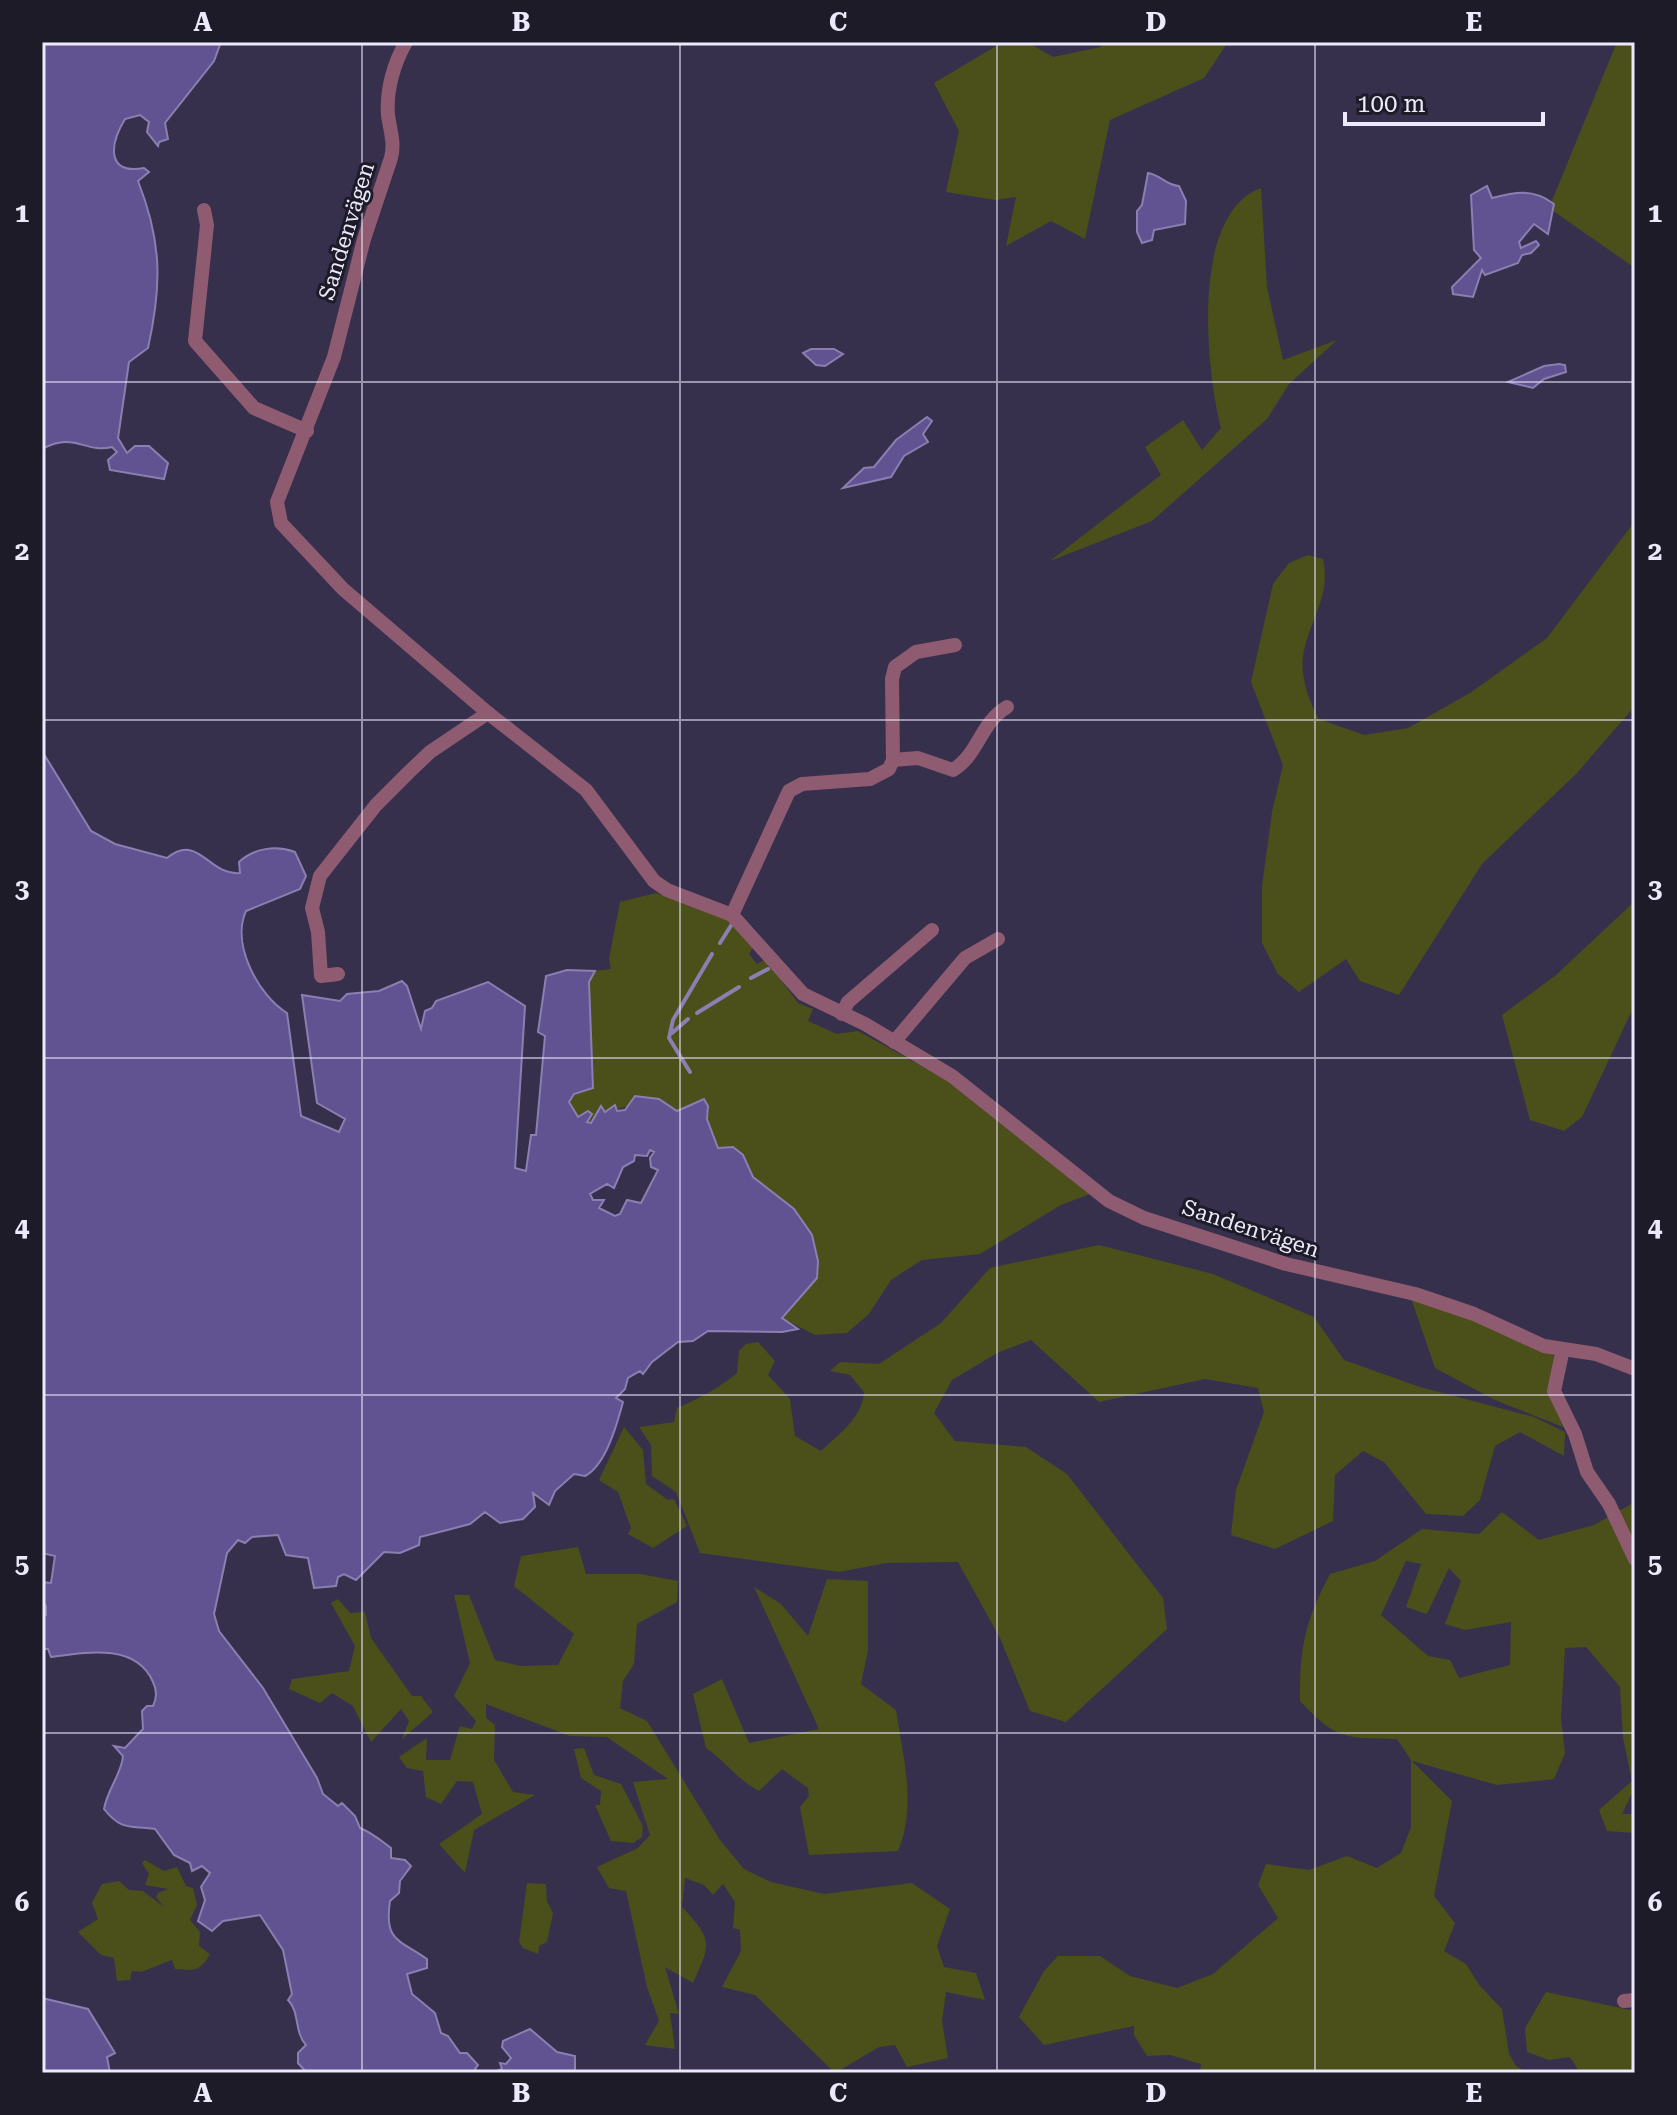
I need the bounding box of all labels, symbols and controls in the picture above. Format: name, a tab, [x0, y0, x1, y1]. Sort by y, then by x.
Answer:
text: A	[194, 7, 213, 37]
text: B	[512, 7, 530, 37]
text: C	[829, 7, 847, 37]
text: D	[1146, 7, 1166, 37]
text: E	[1466, 7, 1482, 37]
scale bar	[1345, 76, 1543, 126]
text: 100 m	[1357, 90, 1425, 118]
street label: Sandenvägen	[314, 159, 379, 303]
text: 1	[15, 198, 29, 228]
text: 1	[1648, 198, 1662, 228]
text: 2	[15, 536, 29, 566]
text: 2	[1648, 536, 1662, 566]
text: 3	[15, 874, 29, 904]
text: 3	[1648, 874, 1662, 904]
street label: Sandenvägen	[1179, 1195, 1322, 1262]
text: 4	[15, 1212, 30, 1242]
text: 4	[1648, 1212, 1663, 1242]
text: 5	[15, 1549, 29, 1579]
text: 5	[1648, 1549, 1662, 1579]
text: 6	[15, 1887, 29, 1917]
text: 6	[1648, 1887, 1662, 1917]
text: A	[194, 2078, 213, 2108]
text: B	[512, 2078, 530, 2108]
text: C	[829, 2078, 847, 2108]
text: D	[1146, 2078, 1166, 2108]
text: E	[1466, 2078, 1482, 2108]

